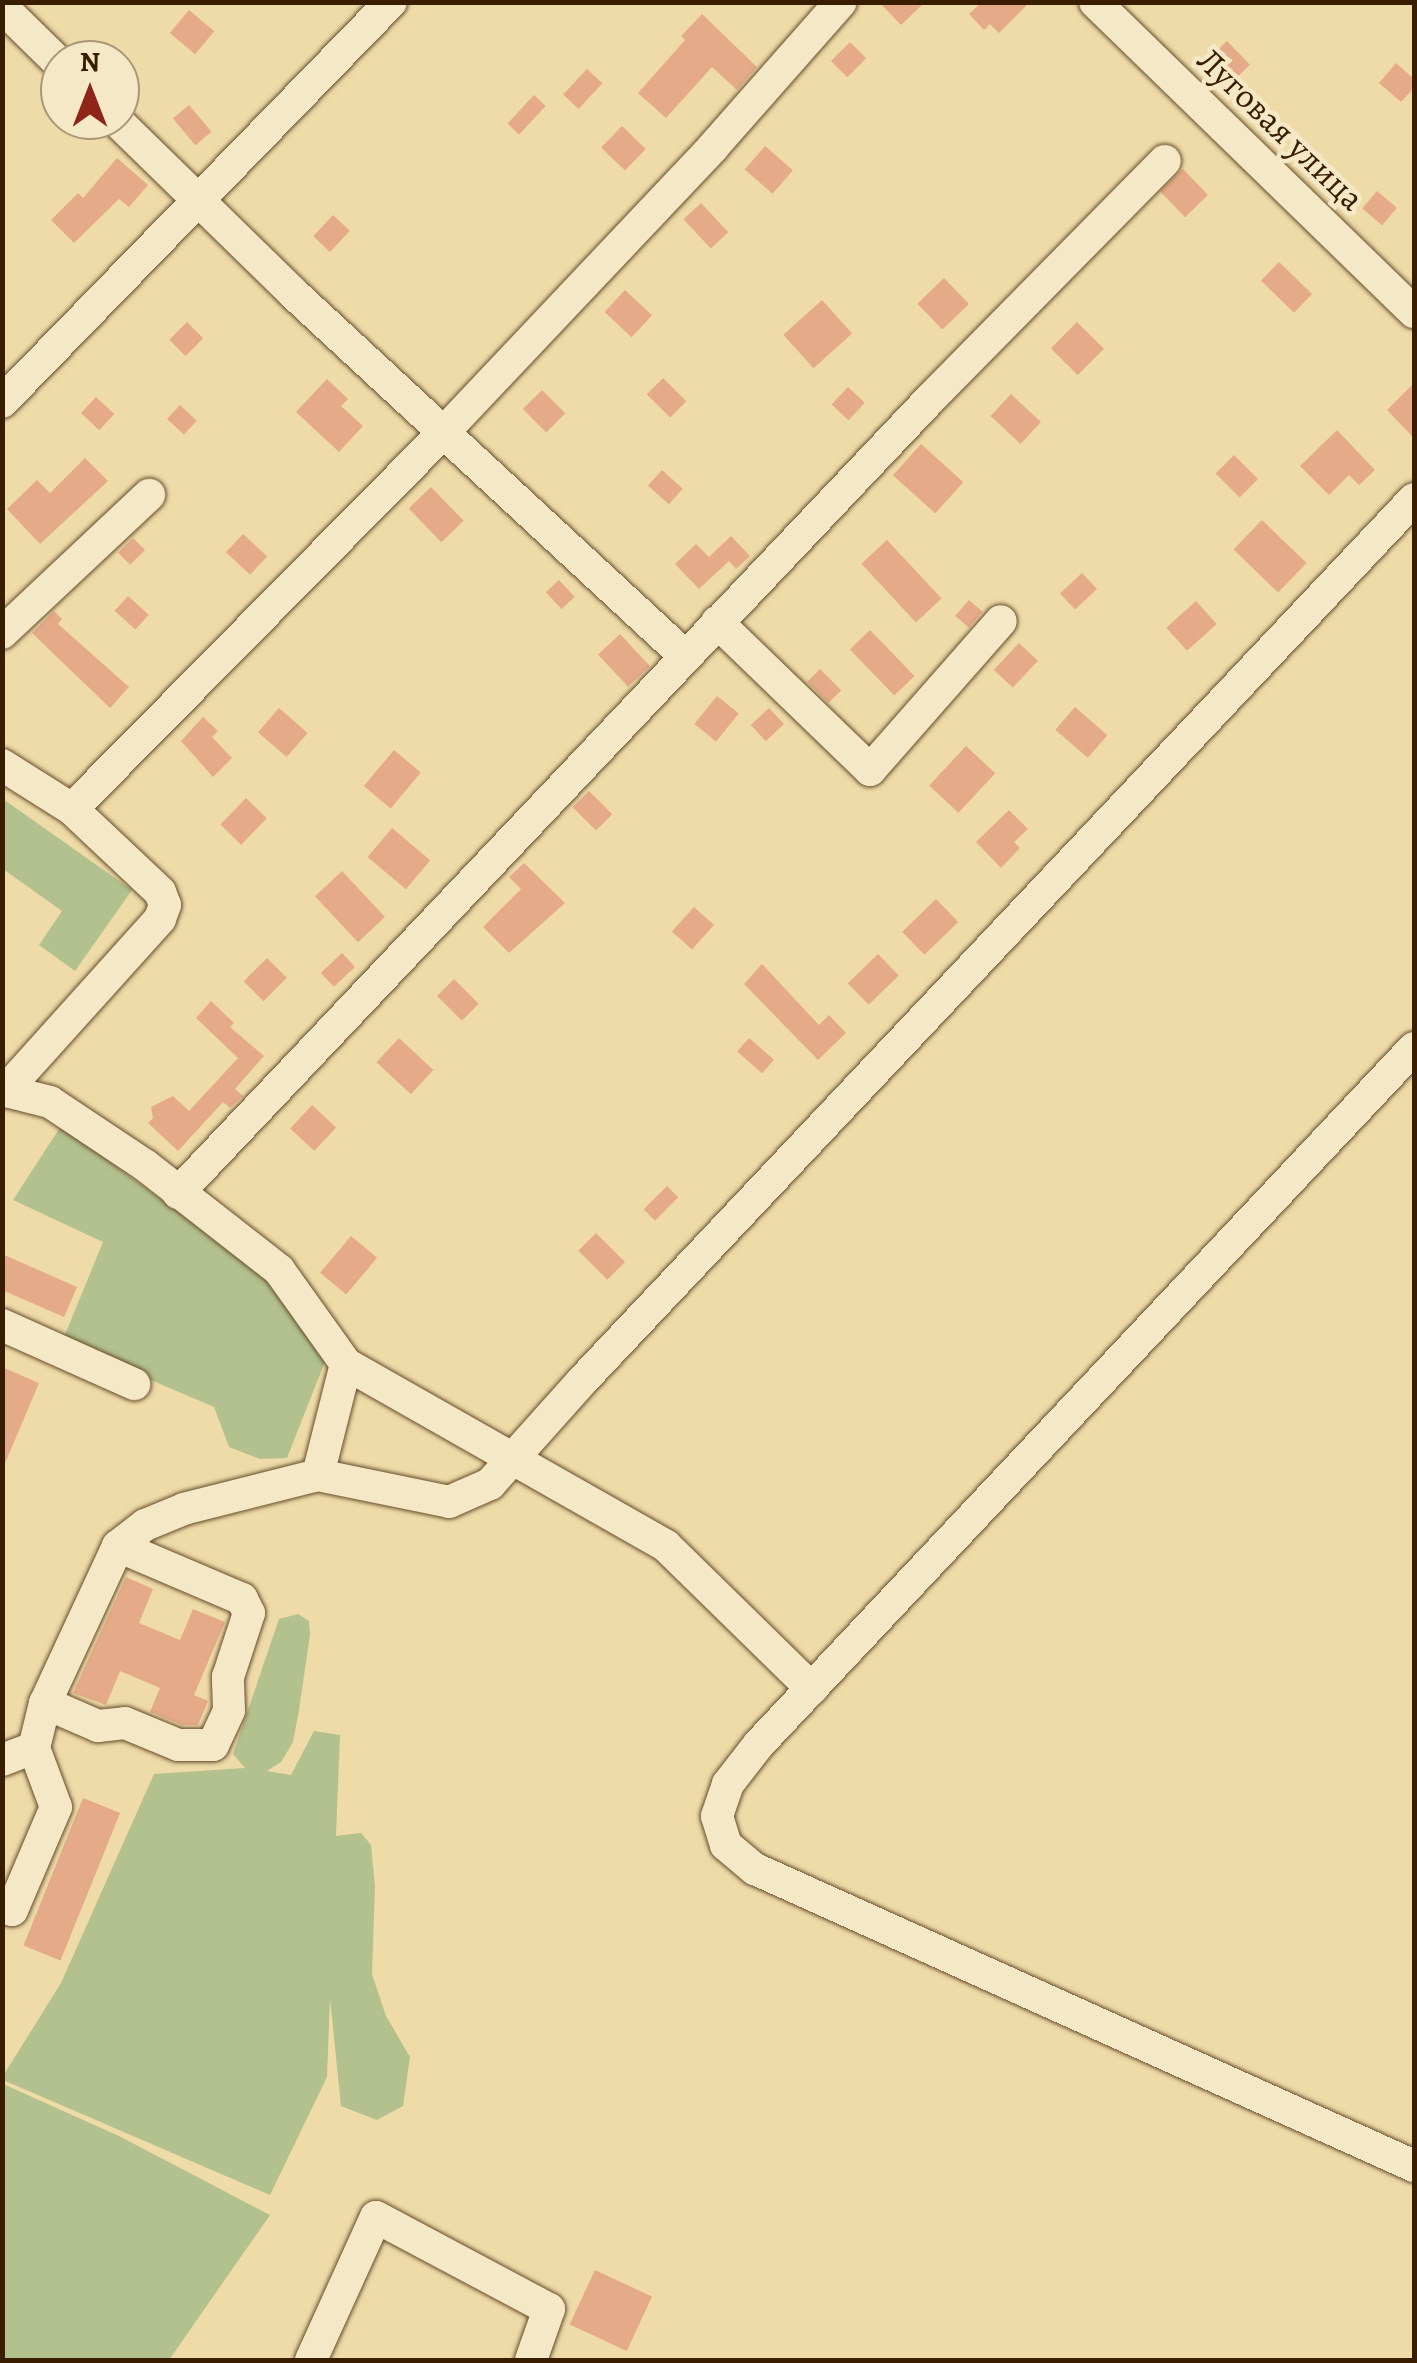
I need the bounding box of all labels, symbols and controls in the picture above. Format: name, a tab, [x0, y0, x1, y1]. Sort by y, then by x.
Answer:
street label: Луговая улица	[1189, 39, 1373, 219]
north arrow	[40, 40, 140, 140]
text: N	[80, 43, 100, 81]

